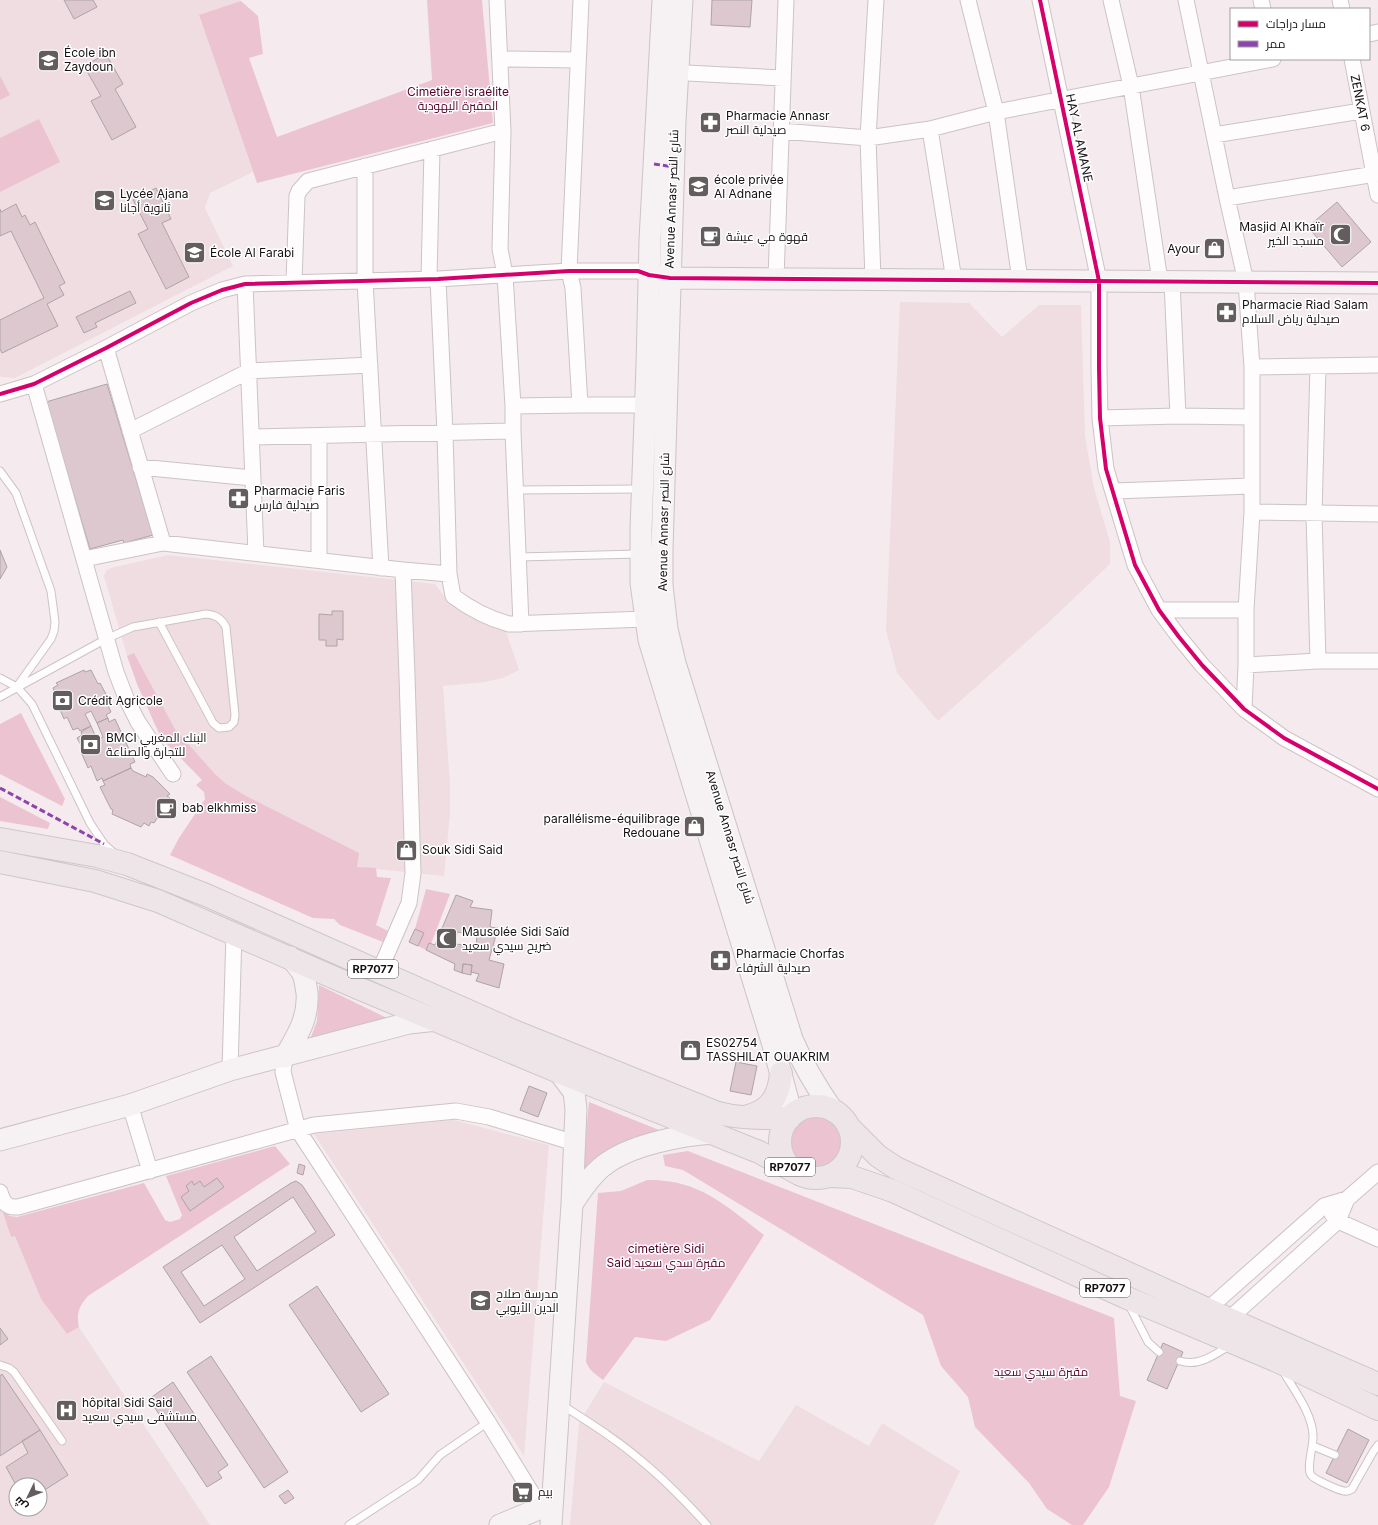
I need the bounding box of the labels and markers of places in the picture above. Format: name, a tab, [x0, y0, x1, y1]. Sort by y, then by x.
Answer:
place label: École ibn Zaydoun	[64, 45, 116, 74]
school or university icon: École ibn Zaydoun	[35, 47, 61, 73]
place label: Pharmacie Annasr صيدلية النصر	[725, 108, 830, 137]
pharmacy icon: Pharmacie Annasr صيدلية النصر	[697, 110, 723, 136]
place label: école privée Al Adnane	[714, 172, 784, 201]
school or university icon: école privée Al Adnane	[685, 174, 711, 200]
place label: Lycée Ajana ثانوية أجانا	[120, 186, 188, 215]
school or university icon: Lycée Ajana ثانوية أجانا	[91, 188, 117, 214]
place label: Masjid Al Khaïr مسجد الخير	[1239, 219, 1324, 248]
mosque icon: Masjid Al Khaïr مسجد الخير	[1327, 221, 1353, 247]
cafe icon: قهوة مي عيشة	[697, 224, 723, 250]
place label: قهوة مي عيشة	[726, 229, 808, 247]
shop icon: Ayour	[1202, 236, 1228, 262]
school or university icon: École Al Farabi	[181, 240, 207, 266]
place label: Ayour	[1167, 241, 1200, 256]
place label: École Al Farabi	[210, 245, 294, 260]
place label: Pharmacie Riad Salam صيدلية رياض السلام	[1242, 297, 1368, 327]
pharmacy icon: Pharmacie Riad Salam صيدلية رياض السلام	[1214, 299, 1240, 325]
place label: Pharmacie Faris صيدلية فارس	[254, 483, 345, 512]
pharmacy icon: Pharmacie Faris صيدلية فارس	[225, 485, 251, 511]
bank icon: Crédit Agricole	[50, 688, 76, 714]
place label: Crédit Agricole	[78, 693, 163, 708]
place label: BMCI البنك المغربي للتجارة والصناعة	[106, 730, 207, 759]
bank icon: BMCI البنك المغربي للتجارة والصناعة	[77, 732, 103, 758]
cafe icon: bab elkhmiss	[154, 795, 180, 821]
place label: bab elkhmiss	[182, 800, 257, 815]
place label: parallélisme-équilibrage Redouane	[543, 811, 680, 840]
shop icon: parallélisme-équilibrage Redouane	[682, 813, 708, 839]
shop icon: Souk Sidi Said	[394, 837, 420, 863]
place label: Souk Sidi Said	[422, 842, 503, 857]
place label: Mausolée Sidi Saïd ضريح سيدي سعيد	[462, 924, 569, 956]
mosque icon: Mausolée Sidi Saïd ضريح سيدي سعيد	[434, 926, 460, 952]
place label: Pharmacie Chorfas صيدلية الشرفاء	[736, 946, 845, 975]
pharmacy icon: Pharmacie Chorfas صيدلية الشرفاء	[708, 948, 734, 974]
place label: ES02754 TASSHILAT OUAKRIM	[706, 1035, 830, 1064]
shop icon: ES02754 TASSHILAT OUAKRIM	[677, 1037, 703, 1063]
place label: مدرسة صلاح الدين الأيوبي	[496, 1286, 559, 1318]
school or university icon: مدرسة صلاح الدين الأيوبي	[467, 1288, 493, 1314]
place label: hôpital Sidi Said مستشفى سيدي سعيد	[82, 1395, 197, 1427]
hospital icon: hôpital Sidi Said مستشفى سيدي سعيد	[54, 1397, 80, 1423]
supermarket icon: بيم	[510, 1479, 536, 1505]
place label: بيم	[538, 1484, 553, 1500]

